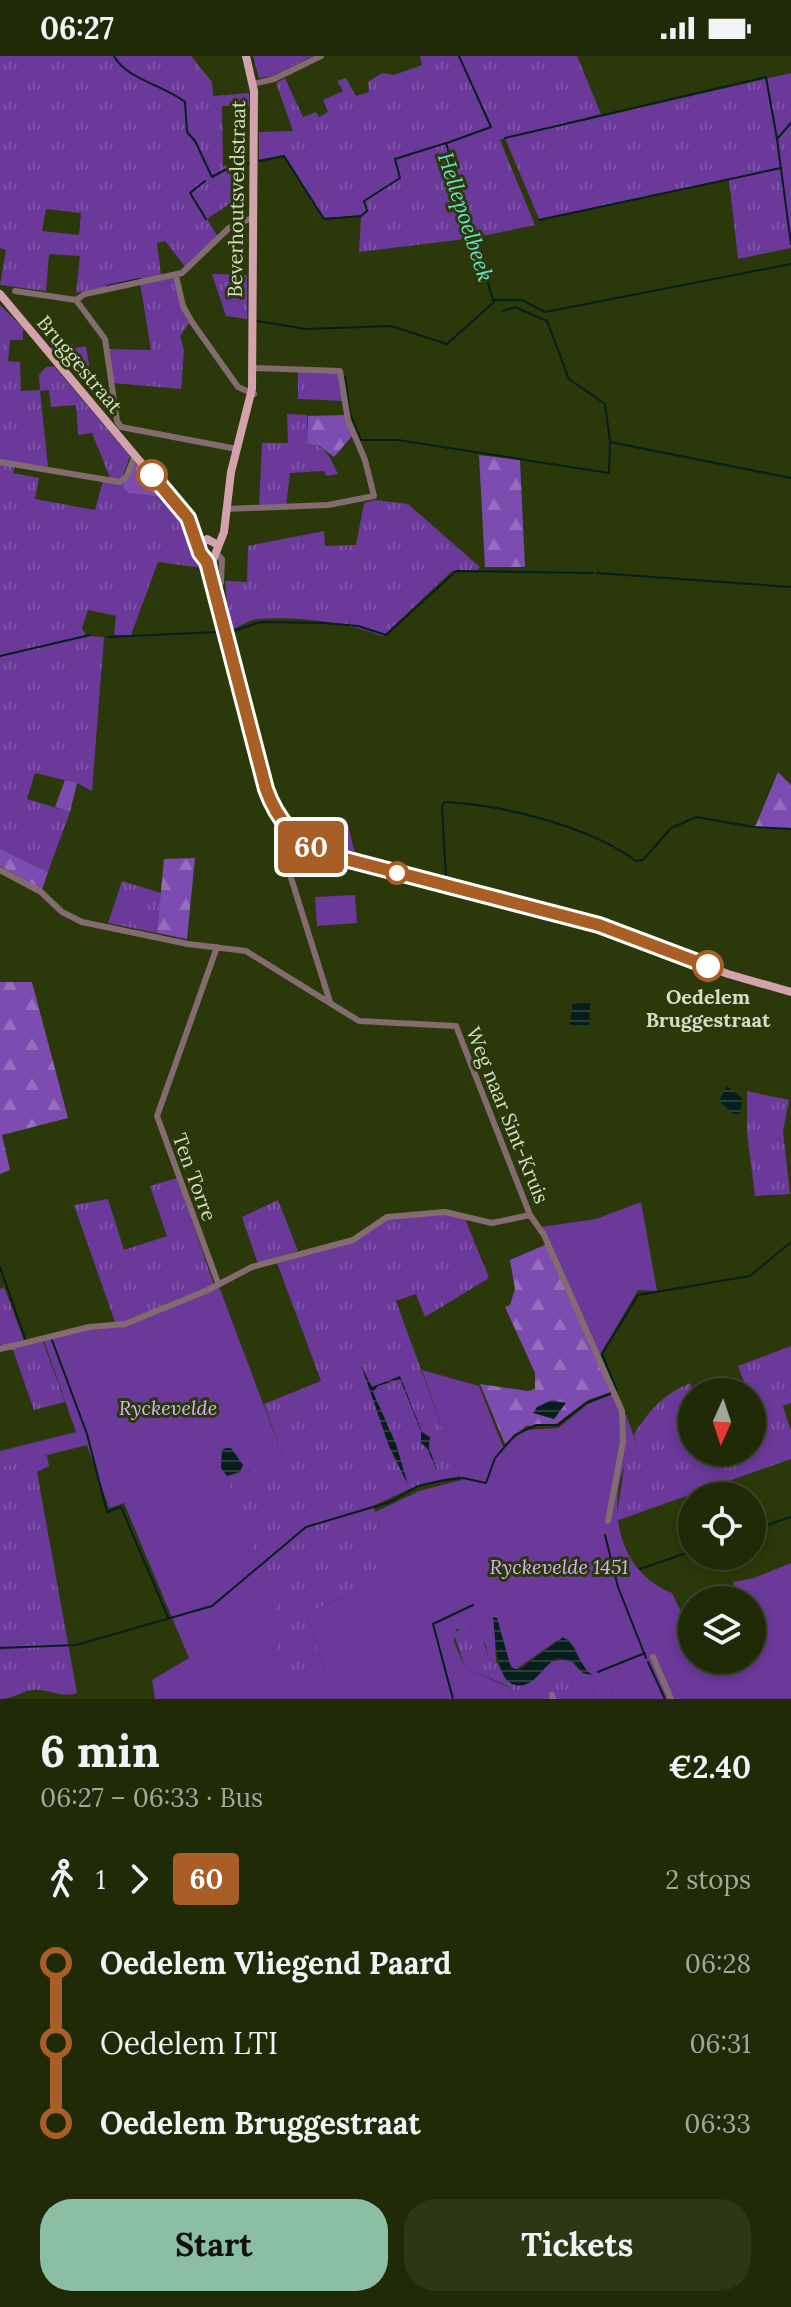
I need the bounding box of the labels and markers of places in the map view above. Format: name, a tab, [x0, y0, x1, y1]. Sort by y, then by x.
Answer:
unlabelled marker	[137, 460, 167, 490]
unlabelled marker	[386, 862, 408, 884]
marker: Oedelem Bruggestraat	[693, 951, 723, 981]
place label: Oedelem Bruggestraat	[646, 984, 771, 1032]

